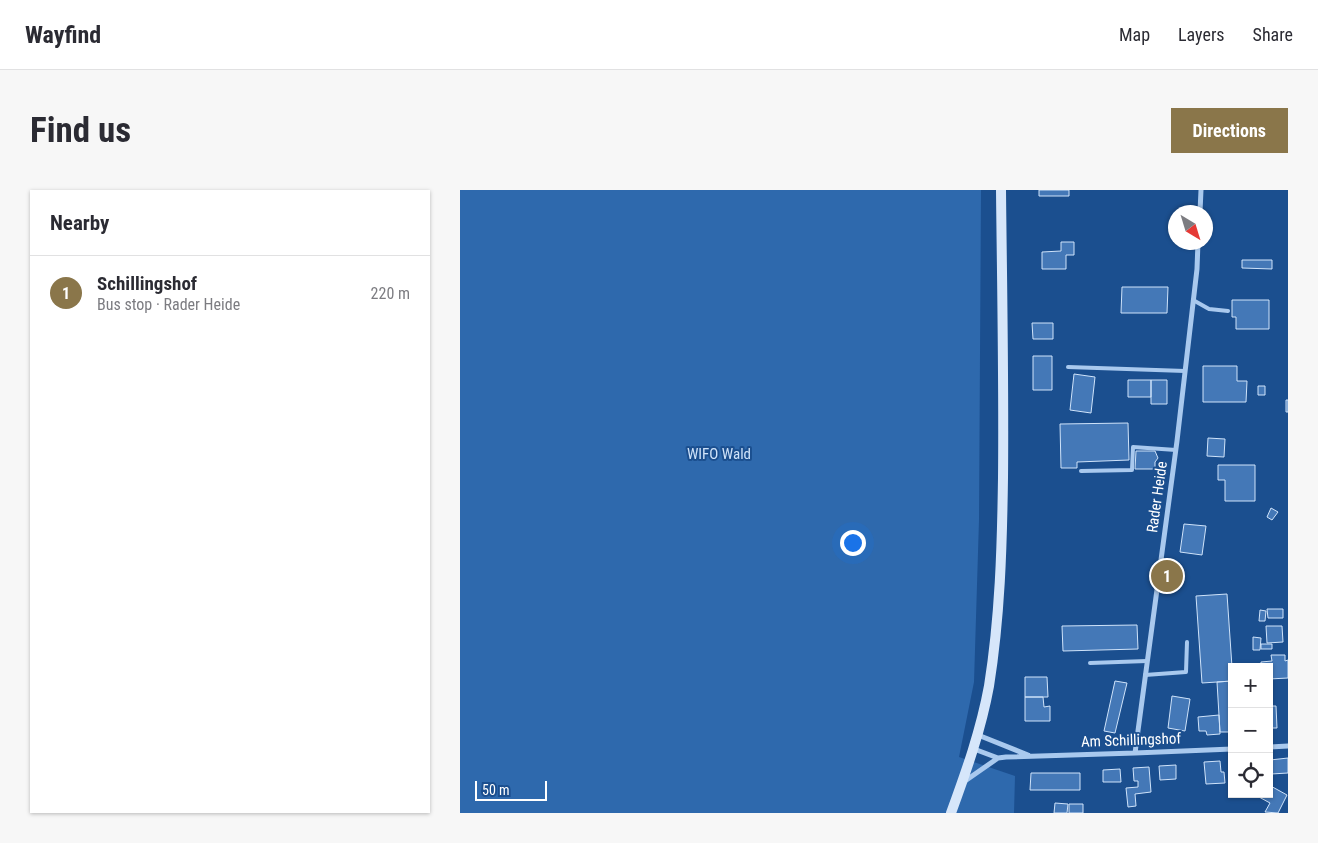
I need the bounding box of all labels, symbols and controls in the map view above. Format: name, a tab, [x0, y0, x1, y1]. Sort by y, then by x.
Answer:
text: Wayfind	[25, 21, 101, 49]
text: Map	[1119, 24, 1150, 45]
text: Layers	[1178, 24, 1225, 45]
text: Share	[1253, 24, 1293, 45]
button: Directions	[1171, 108, 1288, 153]
text: Find us	[30, 110, 131, 151]
north arrow	[1168, 205, 1213, 250]
text: Nearby	[50, 211, 109, 235]
text: Schillingshof	[97, 272, 197, 295]
text: 1	[62, 284, 70, 303]
text: 220 m	[371, 284, 410, 303]
text: Bus stop · Rader Heide	[97, 295, 240, 314]
park label: WIFO Wald	[687, 445, 751, 463]
street label: Rader Heide	[1143, 460, 1171, 534]
your location	[840, 530, 866, 556]
pin: 1	[1151, 557, 1183, 595]
map controls	[1228, 663, 1273, 798]
button: +	[1228, 663, 1273, 708]
button: −	[1228, 708, 1273, 753]
street label: Am Schillingshof	[1081, 729, 1182, 751]
button: locate	[1228, 753, 1273, 798]
scale bar	[475, 778, 548, 801]
text: 50 m	[482, 782, 510, 798]

